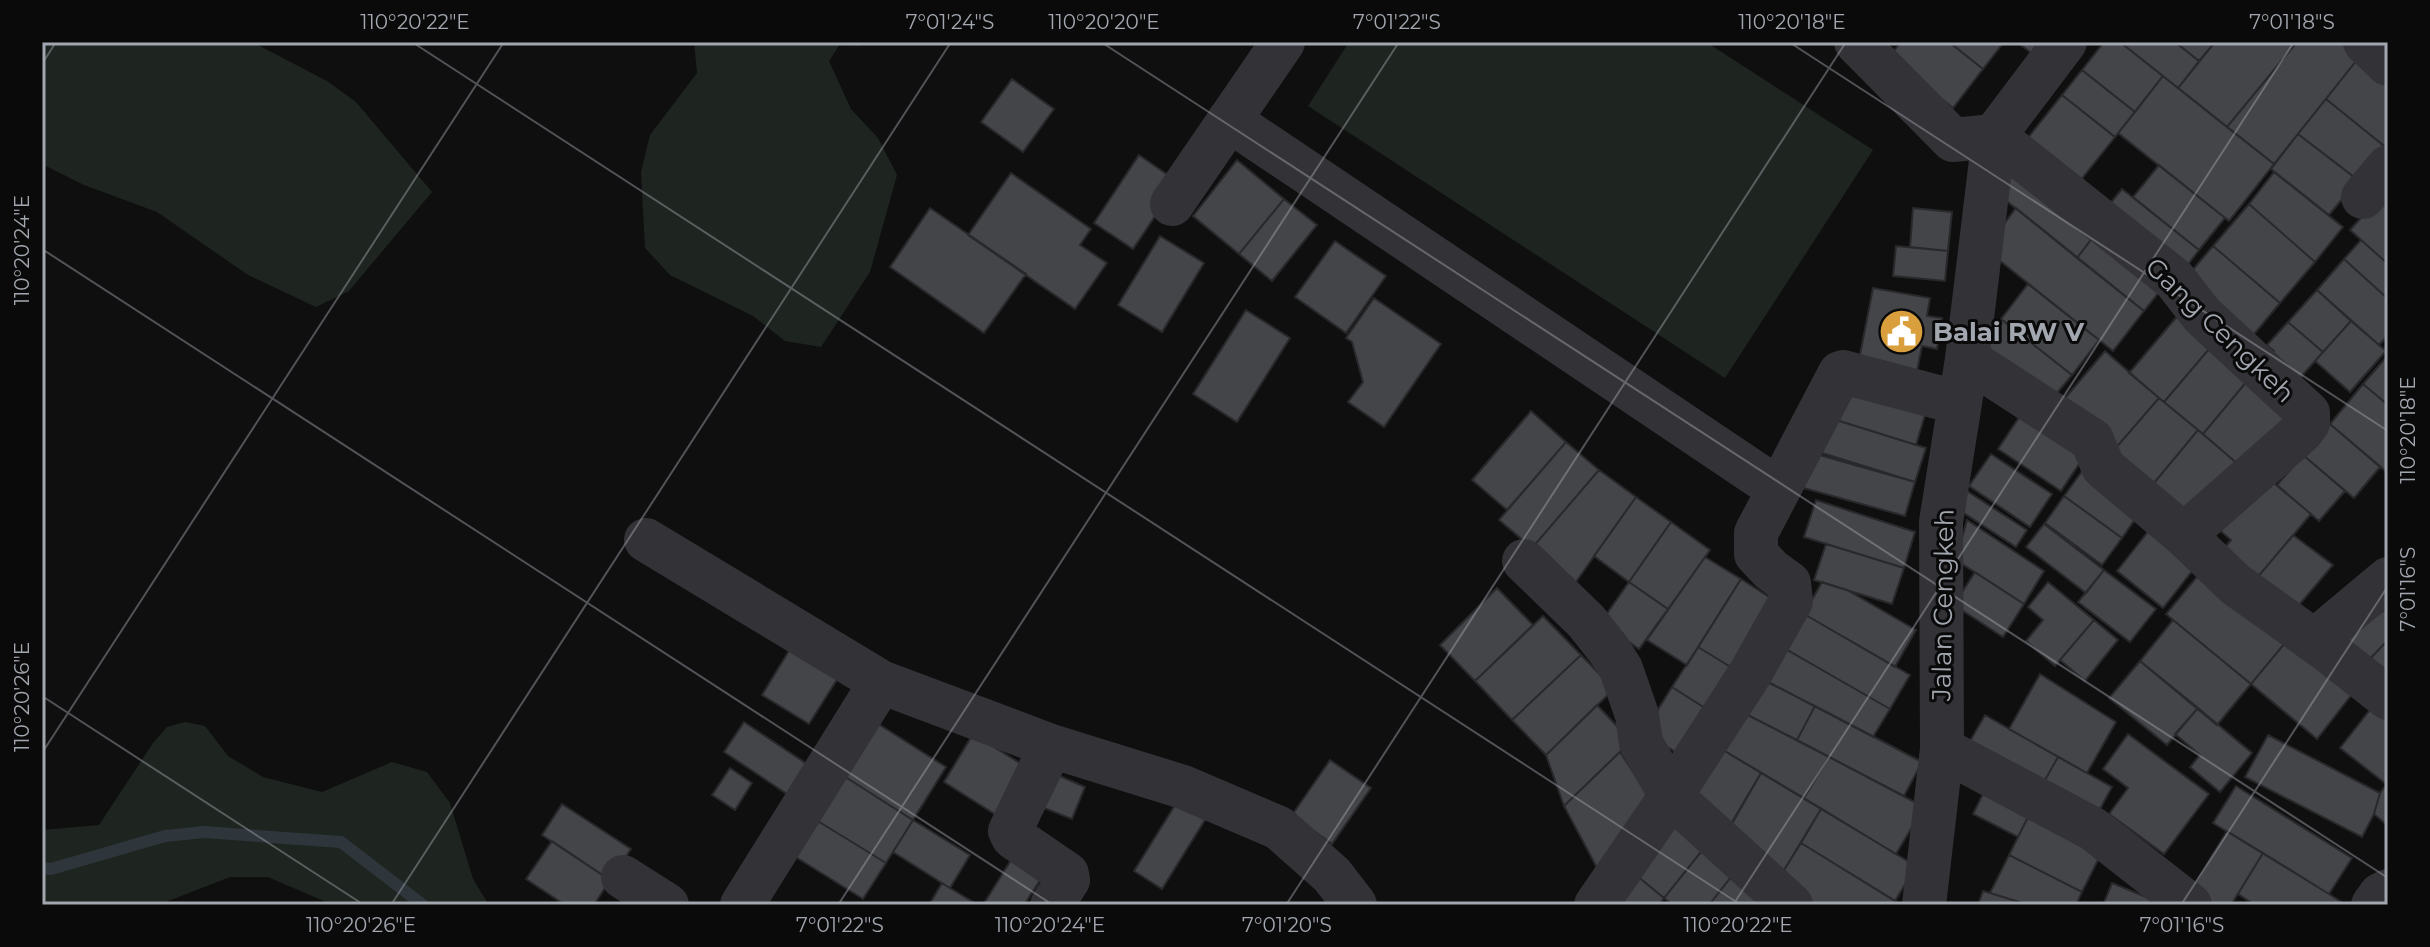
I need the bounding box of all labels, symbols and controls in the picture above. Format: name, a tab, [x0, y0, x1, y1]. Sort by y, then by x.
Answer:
text: 110°20'22"E	[360, 10, 470, 34]
text: 7°01'24"S	[906, 10, 994, 34]
text: 110°20'20"E	[1048, 10, 1160, 34]
text: 7°01'22"S	[1353, 10, 1441, 34]
text: 110°20'18"E	[1738, 10, 1846, 34]
text: 7°01'18"S	[2249, 10, 2335, 34]
text: 110°20'24"E	[10, 195, 34, 305]
street label: Gang Cengkeh	[2139, 251, 2301, 409]
public building icon: Balai RW V	[1878, 308, 1926, 356]
place label: Balai RW V	[1933, 316, 2085, 348]
text: 110°20'18"E	[2396, 376, 2420, 484]
street label: Jalan Cengkeh	[1925, 509, 1961, 702]
text: 7°01'16"S	[2396, 547, 2420, 631]
text: 110°20'26"E	[10, 642, 34, 752]
text: 110°20'26"E	[306, 913, 416, 937]
text: 7°01'22"S	[796, 913, 884, 937]
text: 110°20'24"E	[995, 913, 1105, 937]
text: 7°01'20"S	[1242, 913, 1332, 937]
text: 110°20'22"E	[1683, 913, 1793, 937]
text: 7°01'16"S	[2140, 913, 2224, 937]

